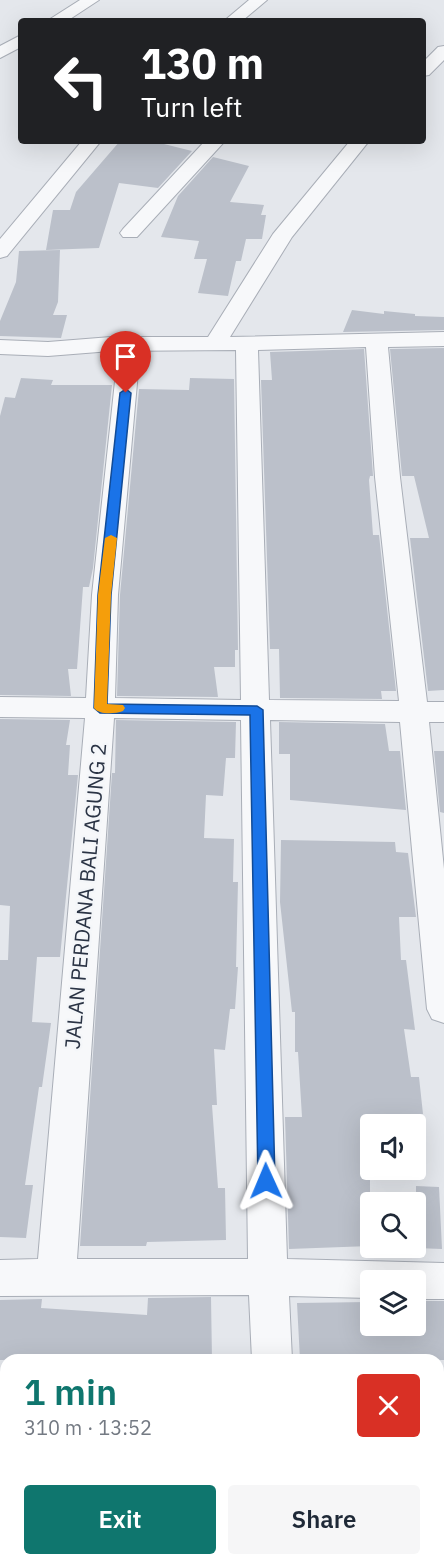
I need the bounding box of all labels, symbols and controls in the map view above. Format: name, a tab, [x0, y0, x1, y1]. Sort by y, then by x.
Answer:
text: 130 m	[141, 36, 264, 91]
icon: left	[42, 42, 120, 120]
text: Turn left	[141, 89, 242, 124]
pin	[100, 331, 151, 393]
icon: arrive	[109, 340, 142, 373]
street label: JALAN PERDANA BALI AGUNG 2	[58, 742, 112, 1050]
map controls	[360, 1114, 426, 1336]
button: sound	[360, 1114, 426, 1180]
position arrow	[234, 1149, 298, 1213]
button: search	[360, 1192, 426, 1258]
button: layers	[360, 1270, 426, 1336]
text: 1 min	[24, 1368, 117, 1415]
button: close	[357, 1374, 420, 1437]
text: 310 m · 13:52	[24, 1414, 152, 1441]
button: Exit	[24, 1485, 216, 1554]
button: Share	[228, 1485, 420, 1554]

